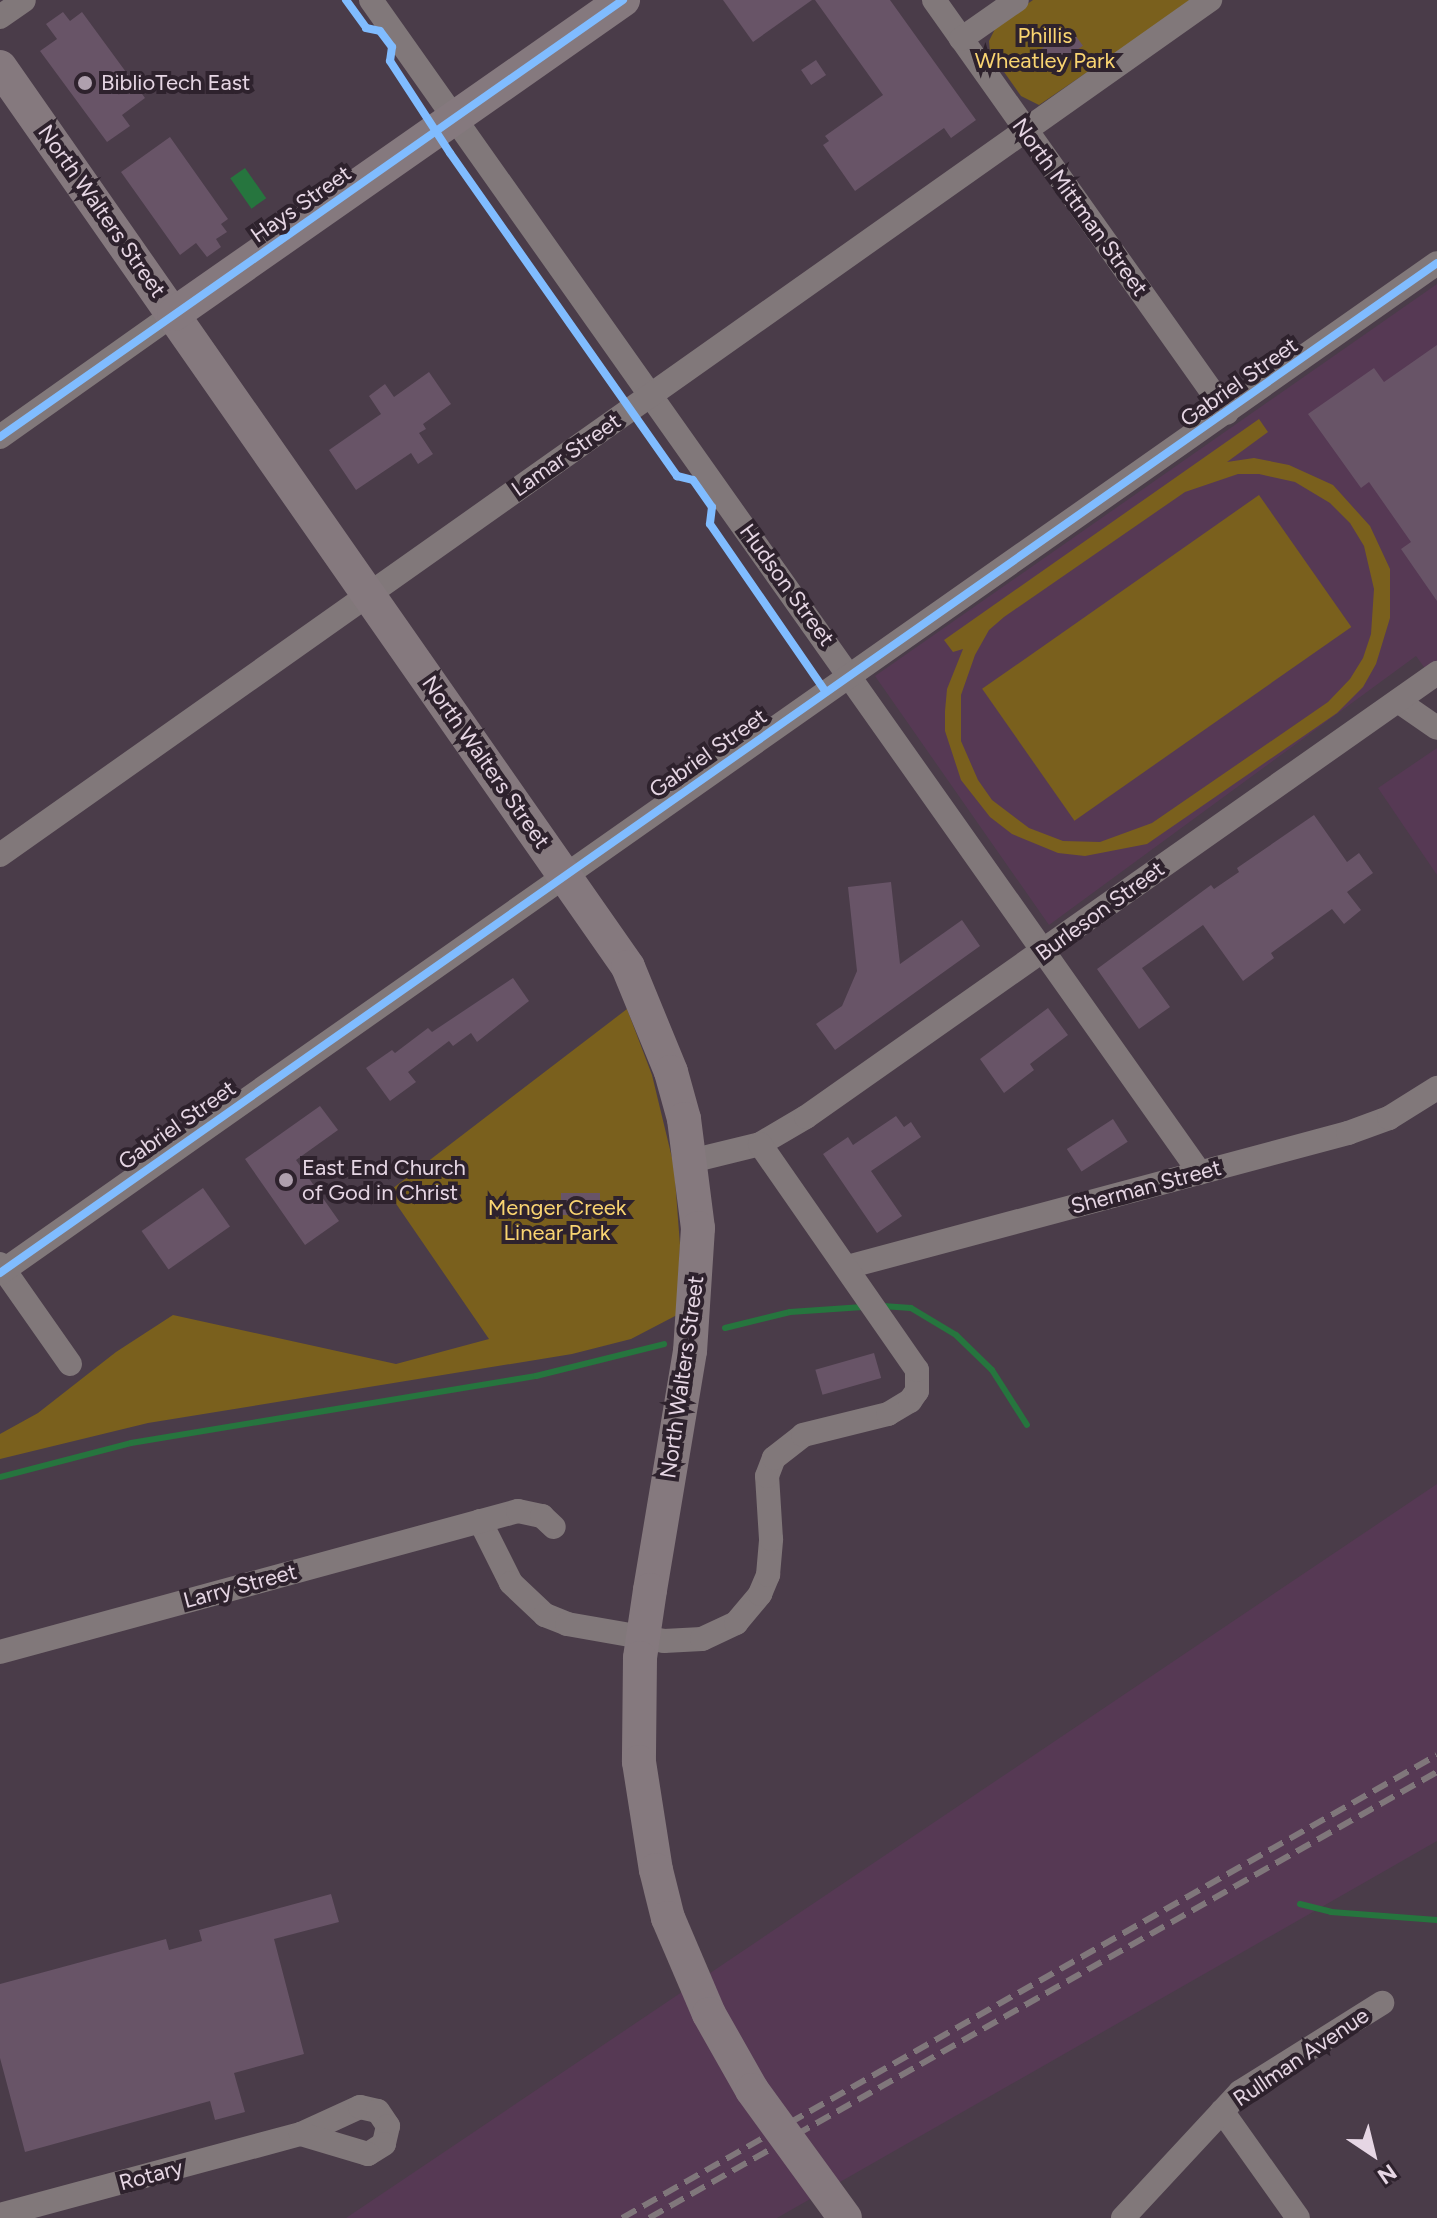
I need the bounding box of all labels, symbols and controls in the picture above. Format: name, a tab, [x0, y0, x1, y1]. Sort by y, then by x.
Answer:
park label: Phillis Wheatley Park	[975, 22, 1115, 74]
place label: BiblioTech East	[101, 70, 250, 96]
marker: BiblioTech East	[76, 74, 94, 92]
street label: North Mittman Street	[1007, 113, 1153, 301]
street label: North Walters Street	[33, 120, 171, 302]
street label: Hays Street	[246, 160, 356, 248]
street label: Gabriel Street	[1175, 332, 1303, 432]
street label: Lamar Street	[506, 408, 626, 502]
street label: Hudson Street	[734, 519, 840, 651]
street label: North Walters Street	[417, 671, 555, 853]
street label: Gabriel Street	[644, 703, 772, 803]
street label: Burleson Street	[1031, 856, 1169, 966]
street label: Gabriel Street	[113, 1075, 241, 1175]
place label: East End Church of God in Christ	[302, 1154, 466, 1206]
street label: Sherman Street	[1068, 1154, 1224, 1220]
marker: East End Church of God in Christ	[277, 1171, 295, 1189]
park label: Menger Creek Linear Park	[488, 1194, 626, 1246]
street label: North Walters Street	[655, 1274, 709, 1480]
street label: Larry Street	[180, 1558, 300, 1614]
street label: Rullman Avenue	[1228, 2002, 1374, 2112]
north arrow	[1333, 2114, 1413, 2194]
street label: Rotary	[116, 2154, 186, 2196]
text: N	[1372, 2158, 1402, 2190]

